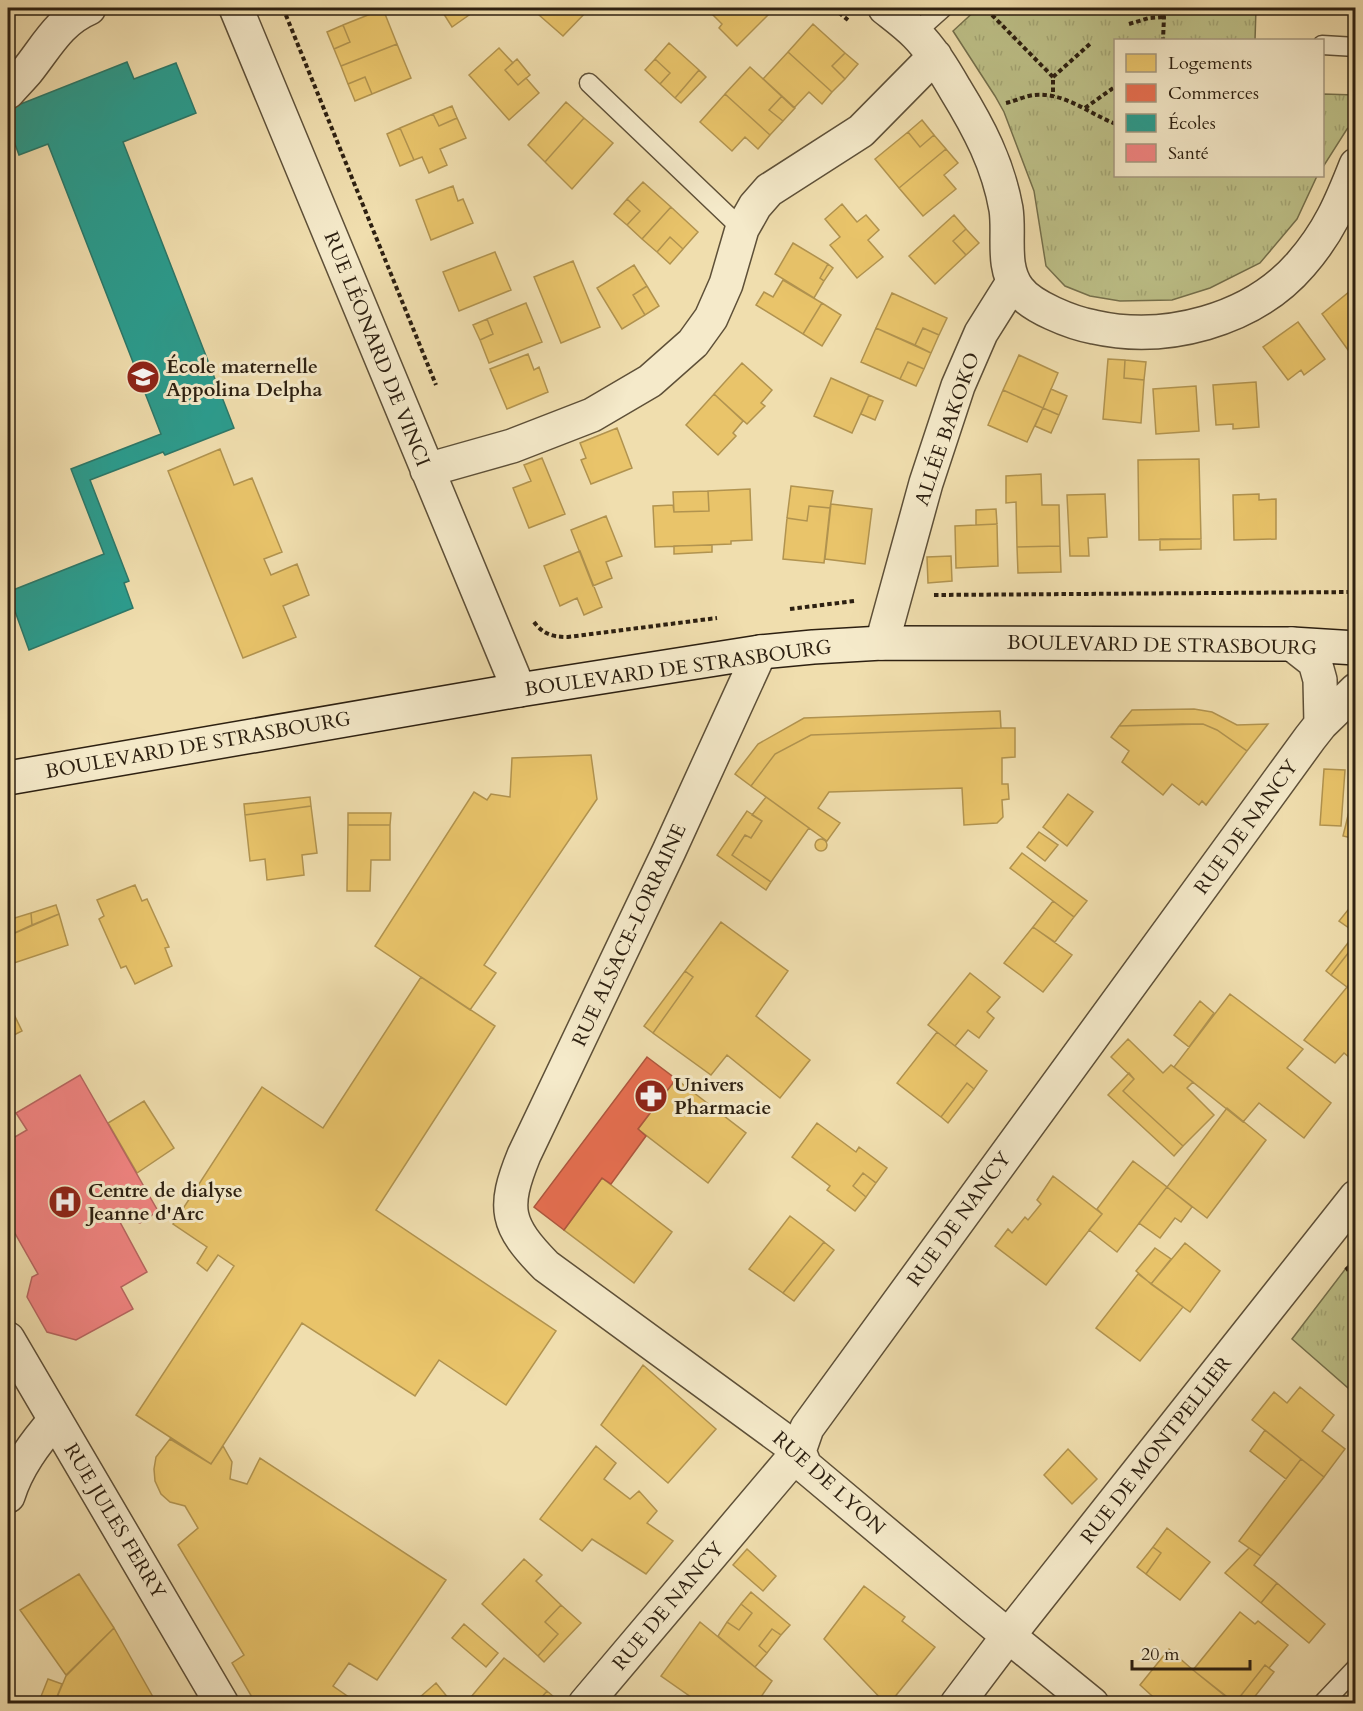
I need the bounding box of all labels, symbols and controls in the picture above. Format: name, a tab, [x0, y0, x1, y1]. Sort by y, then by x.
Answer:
legend	[1114, 39, 1324, 177]
text: Logements	[1168, 51, 1252, 76]
text: Commerces	[1168, 81, 1259, 106]
text: Écoles	[1168, 111, 1216, 136]
text: Santé	[1168, 141, 1209, 166]
street label: RUE LÉONARD DE VINCI	[317, 228, 437, 470]
street label: ALLÉE BAKOKO	[908, 349, 986, 509]
place label: École maternelle Appolina Delpha	[166, 353, 323, 403]
school or university icon: École maternelle Appolina Delpha	[125, 359, 161, 395]
street label: BOULEVARD DE STRASBOURG	[1007, 629, 1317, 661]
street label: BOULEVARD DE STRASBOURG	[523, 633, 833, 703]
street label: BOULEVARD DE STRASBOURG	[43, 705, 353, 785]
street label: RUE DE NANCY	[1188, 754, 1304, 900]
street label: RUE ALSACE-LORRAINE	[566, 819, 692, 1051]
place label: Univers Pharmacie	[674, 1071, 771, 1121]
pharmacy icon: Univers Pharmacie	[633, 1078, 669, 1114]
street label: RUE DE NANCY	[901, 1146, 1017, 1292]
place label: Centre de dialyse Jeanne d'Arc	[85, 1177, 243, 1227]
hospital icon: Centre de dialyse Jeanne d'Arc	[47, 1184, 83, 1220]
street label: RUE DE MONTPELLIER	[1074, 1351, 1238, 1549]
street label: RUE DE LYON	[767, 1425, 891, 1541]
street label: RUE JULES FERRY	[58, 1438, 172, 1604]
street label: RUE DE NANCY	[606, 1536, 730, 1676]
scale bar	[1132, 1633, 1250, 1671]
text: 20 m	[1141, 1642, 1180, 1667]

